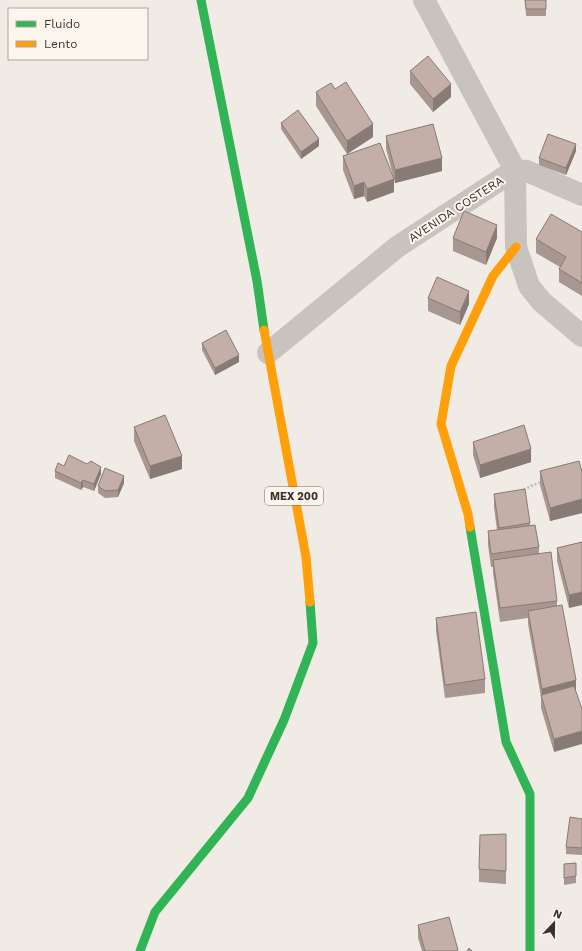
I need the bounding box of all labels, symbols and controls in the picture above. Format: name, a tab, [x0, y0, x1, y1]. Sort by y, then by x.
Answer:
legend	[8, 8, 148, 60]
text: Fluido	[44, 17, 80, 31]
text: Lento	[44, 37, 78, 51]
street label: AVENIDA COSTERA	[406, 173, 506, 245]
road number: MEX 200	[265, 487, 323, 505]
north arrow	[534, 903, 574, 943]
text: N	[551, 907, 564, 922]

